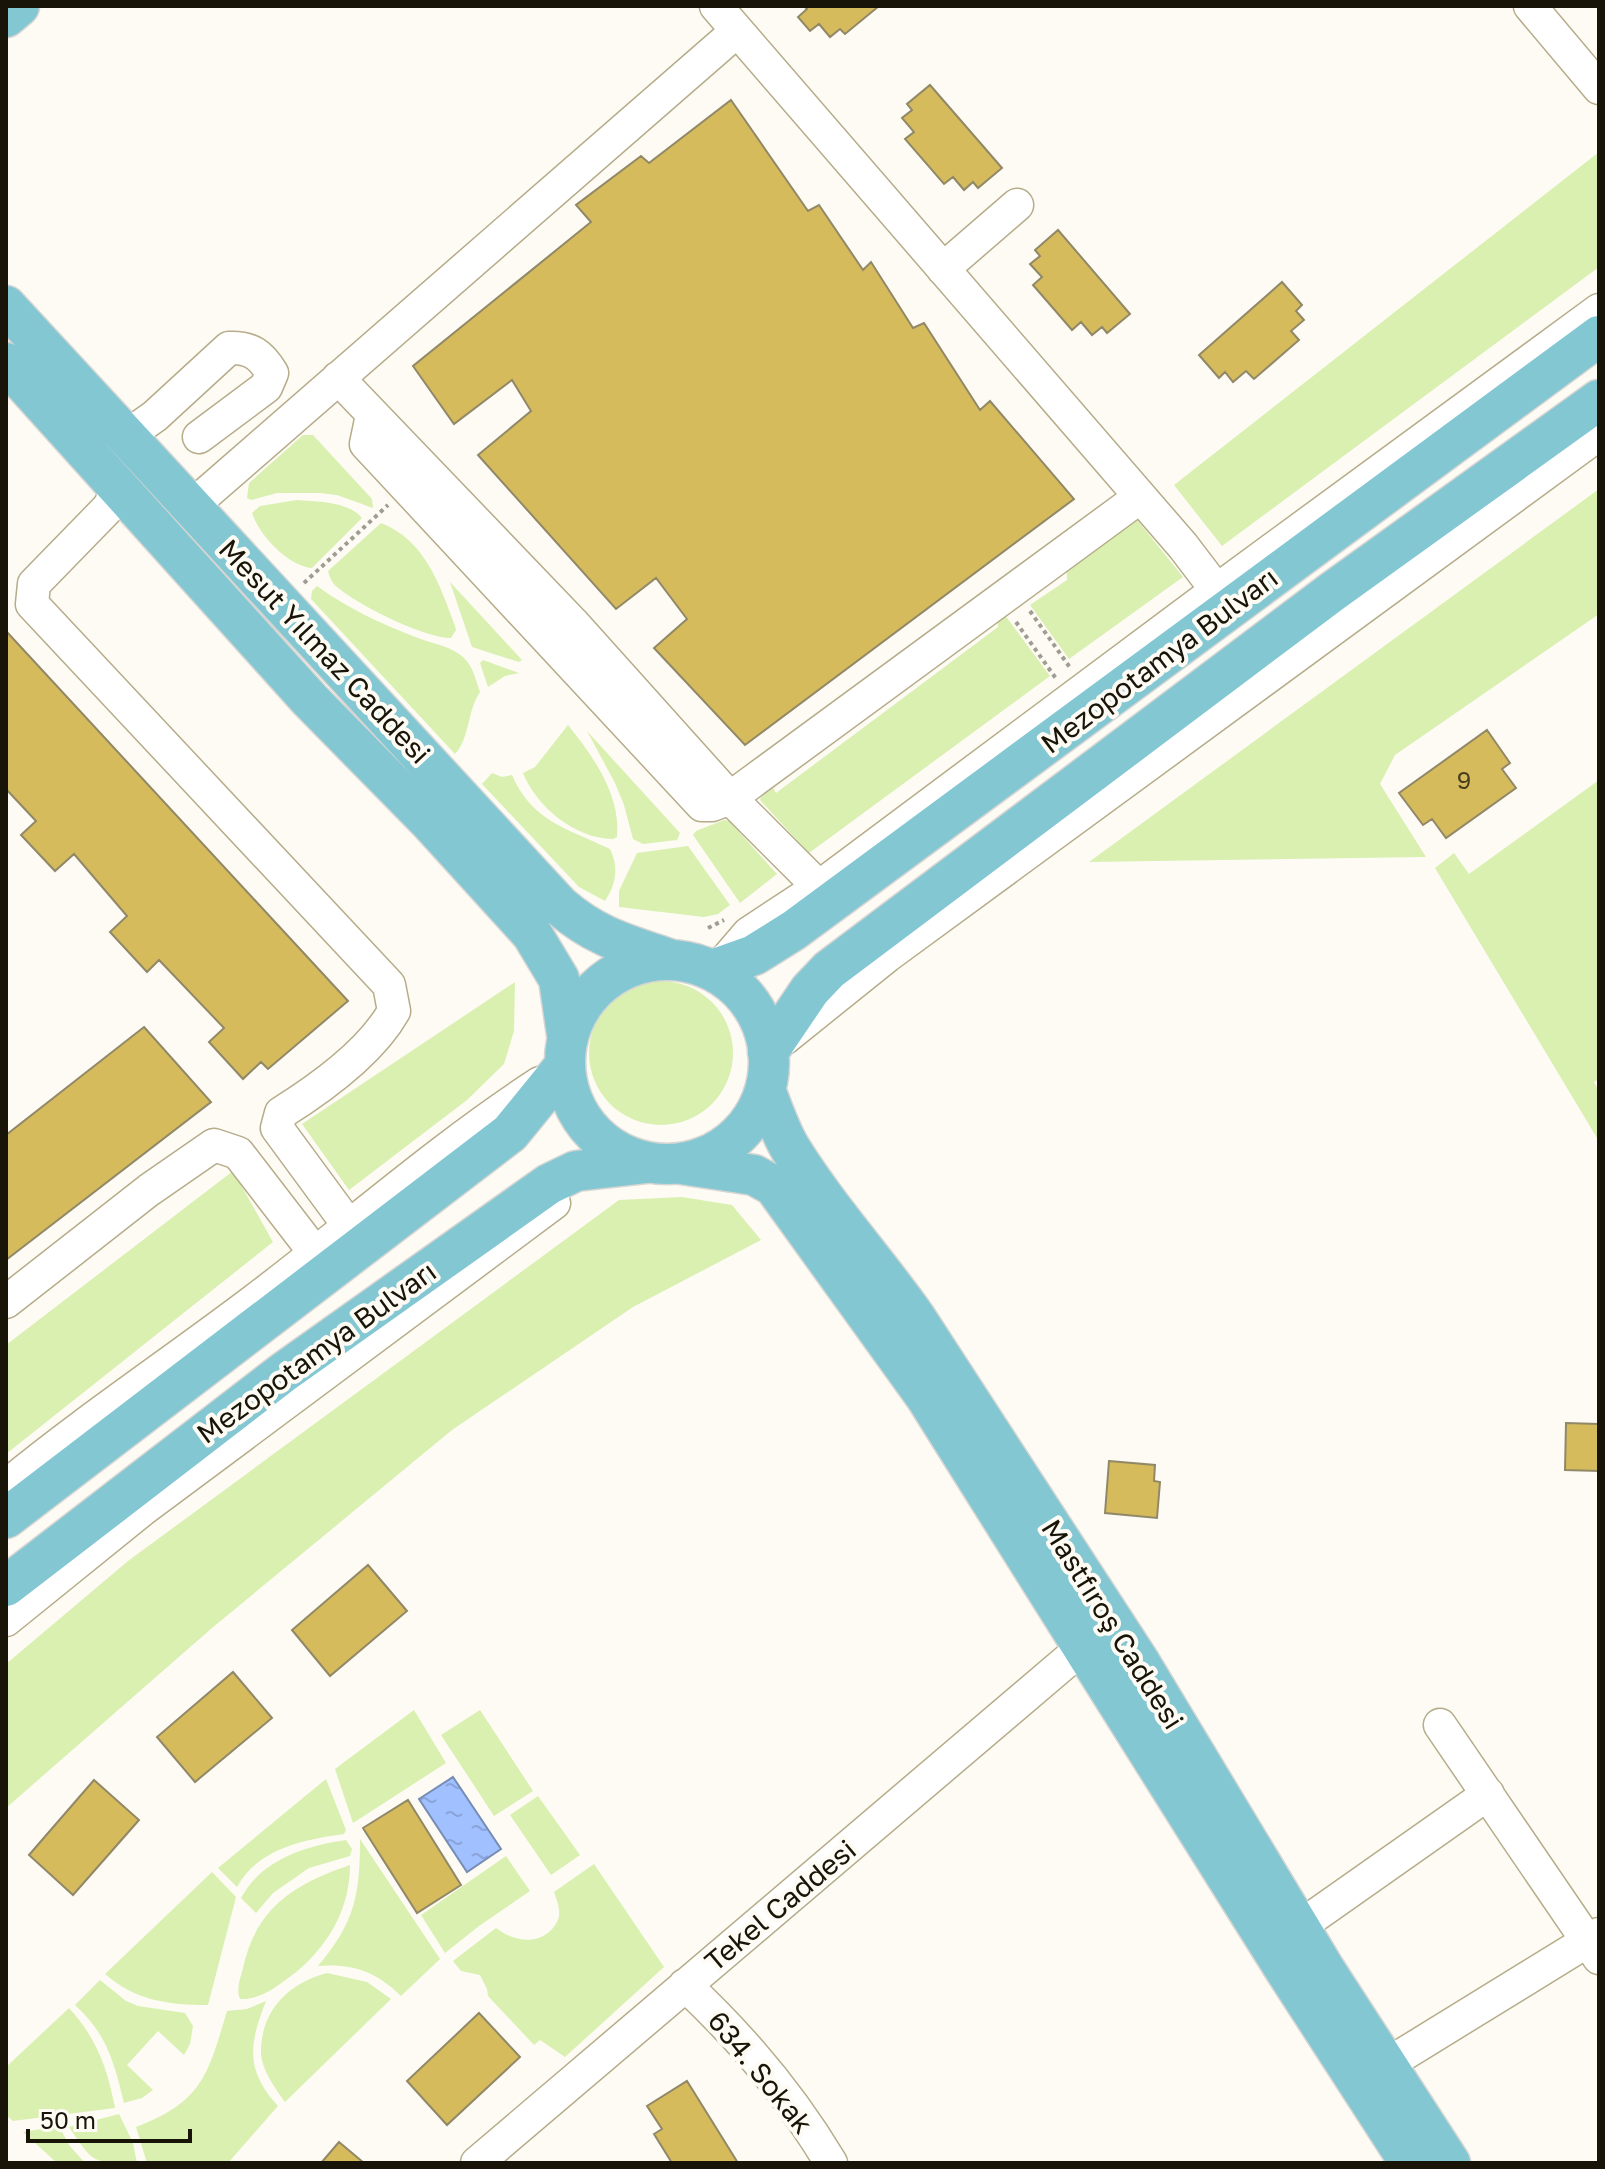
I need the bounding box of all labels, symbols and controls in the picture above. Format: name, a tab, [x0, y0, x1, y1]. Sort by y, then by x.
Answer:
street label: Mesut Yılmaz Caddesi	[213, 532, 437, 770]
street label: Mezopotamya Bulvarı	[1034, 560, 1284, 760]
house number: 9	[1457, 765, 1471, 794]
street label: Mezopotamya Bulvarı	[190, 1254, 442, 1450]
street label: Mastfıroş Caddesi	[1035, 1513, 1191, 1735]
street label: Tekel Caddesi	[698, 1832, 862, 1978]
street label: 634. Sokak	[702, 2004, 820, 2140]
scale bar	[28, 2093, 190, 2143]
text: 50 m	[40, 2105, 96, 2134]

